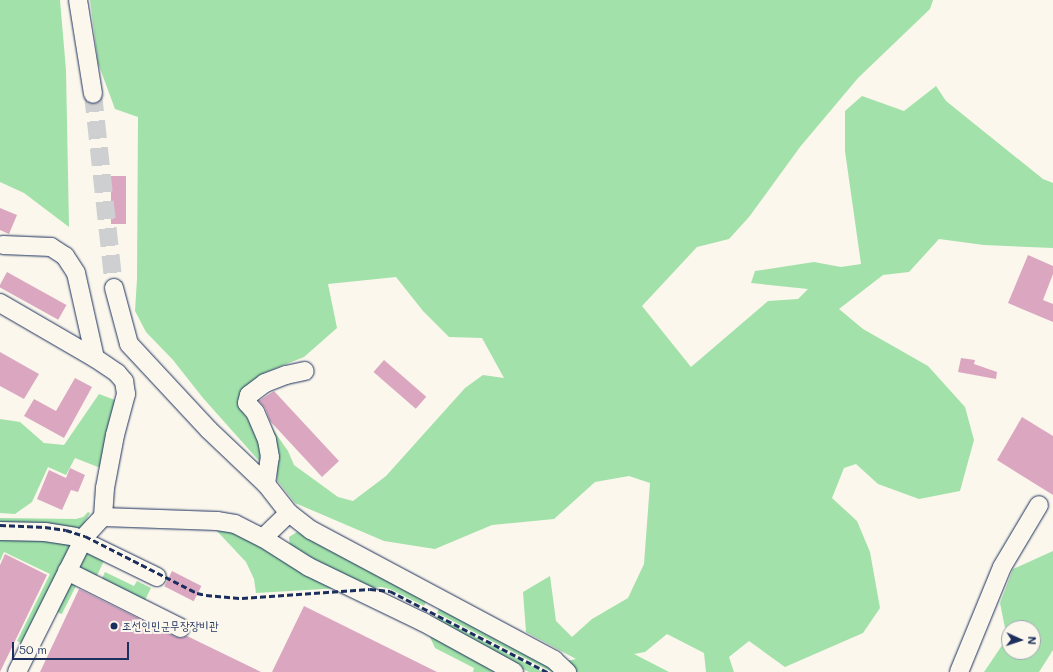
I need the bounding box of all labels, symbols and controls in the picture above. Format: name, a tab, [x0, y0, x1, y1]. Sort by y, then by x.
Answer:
place label: 조선인민군무장장비관	[122, 619, 219, 633]
north arrow	[1001, 620, 1041, 660]
marker: 조선인민군무장장비관	[109, 621, 119, 631]
scale bar	[14, 634, 131, 660]
text: N	[1025, 636, 1040, 645]
text: 50 m	[19, 641, 47, 657]

